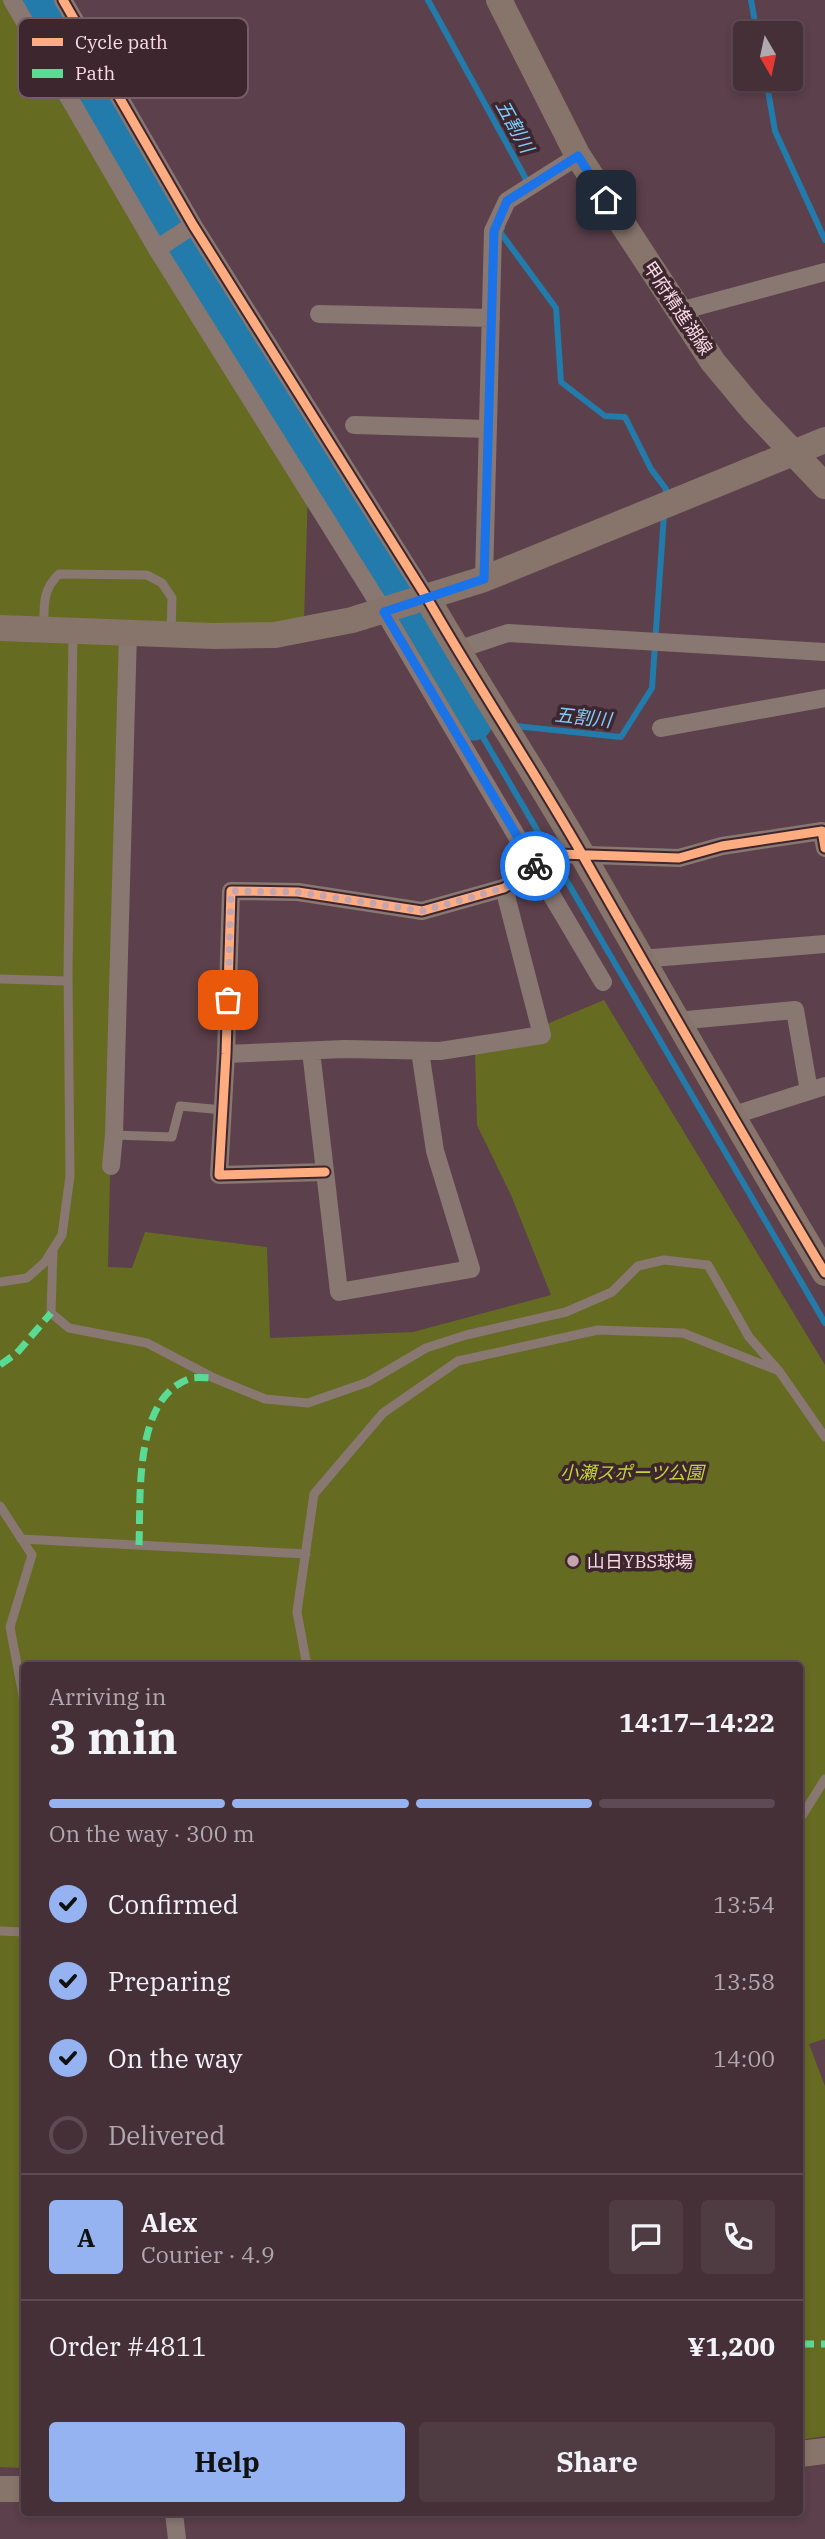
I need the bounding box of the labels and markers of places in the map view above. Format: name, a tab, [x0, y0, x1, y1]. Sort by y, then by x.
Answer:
pin	[576, 170, 636, 230]
pin	[198, 970, 258, 1030]
place label: 山日YBS球場	[587, 1550, 693, 1573]
marker: 山日YBS球場	[565, 1553, 581, 1569]

